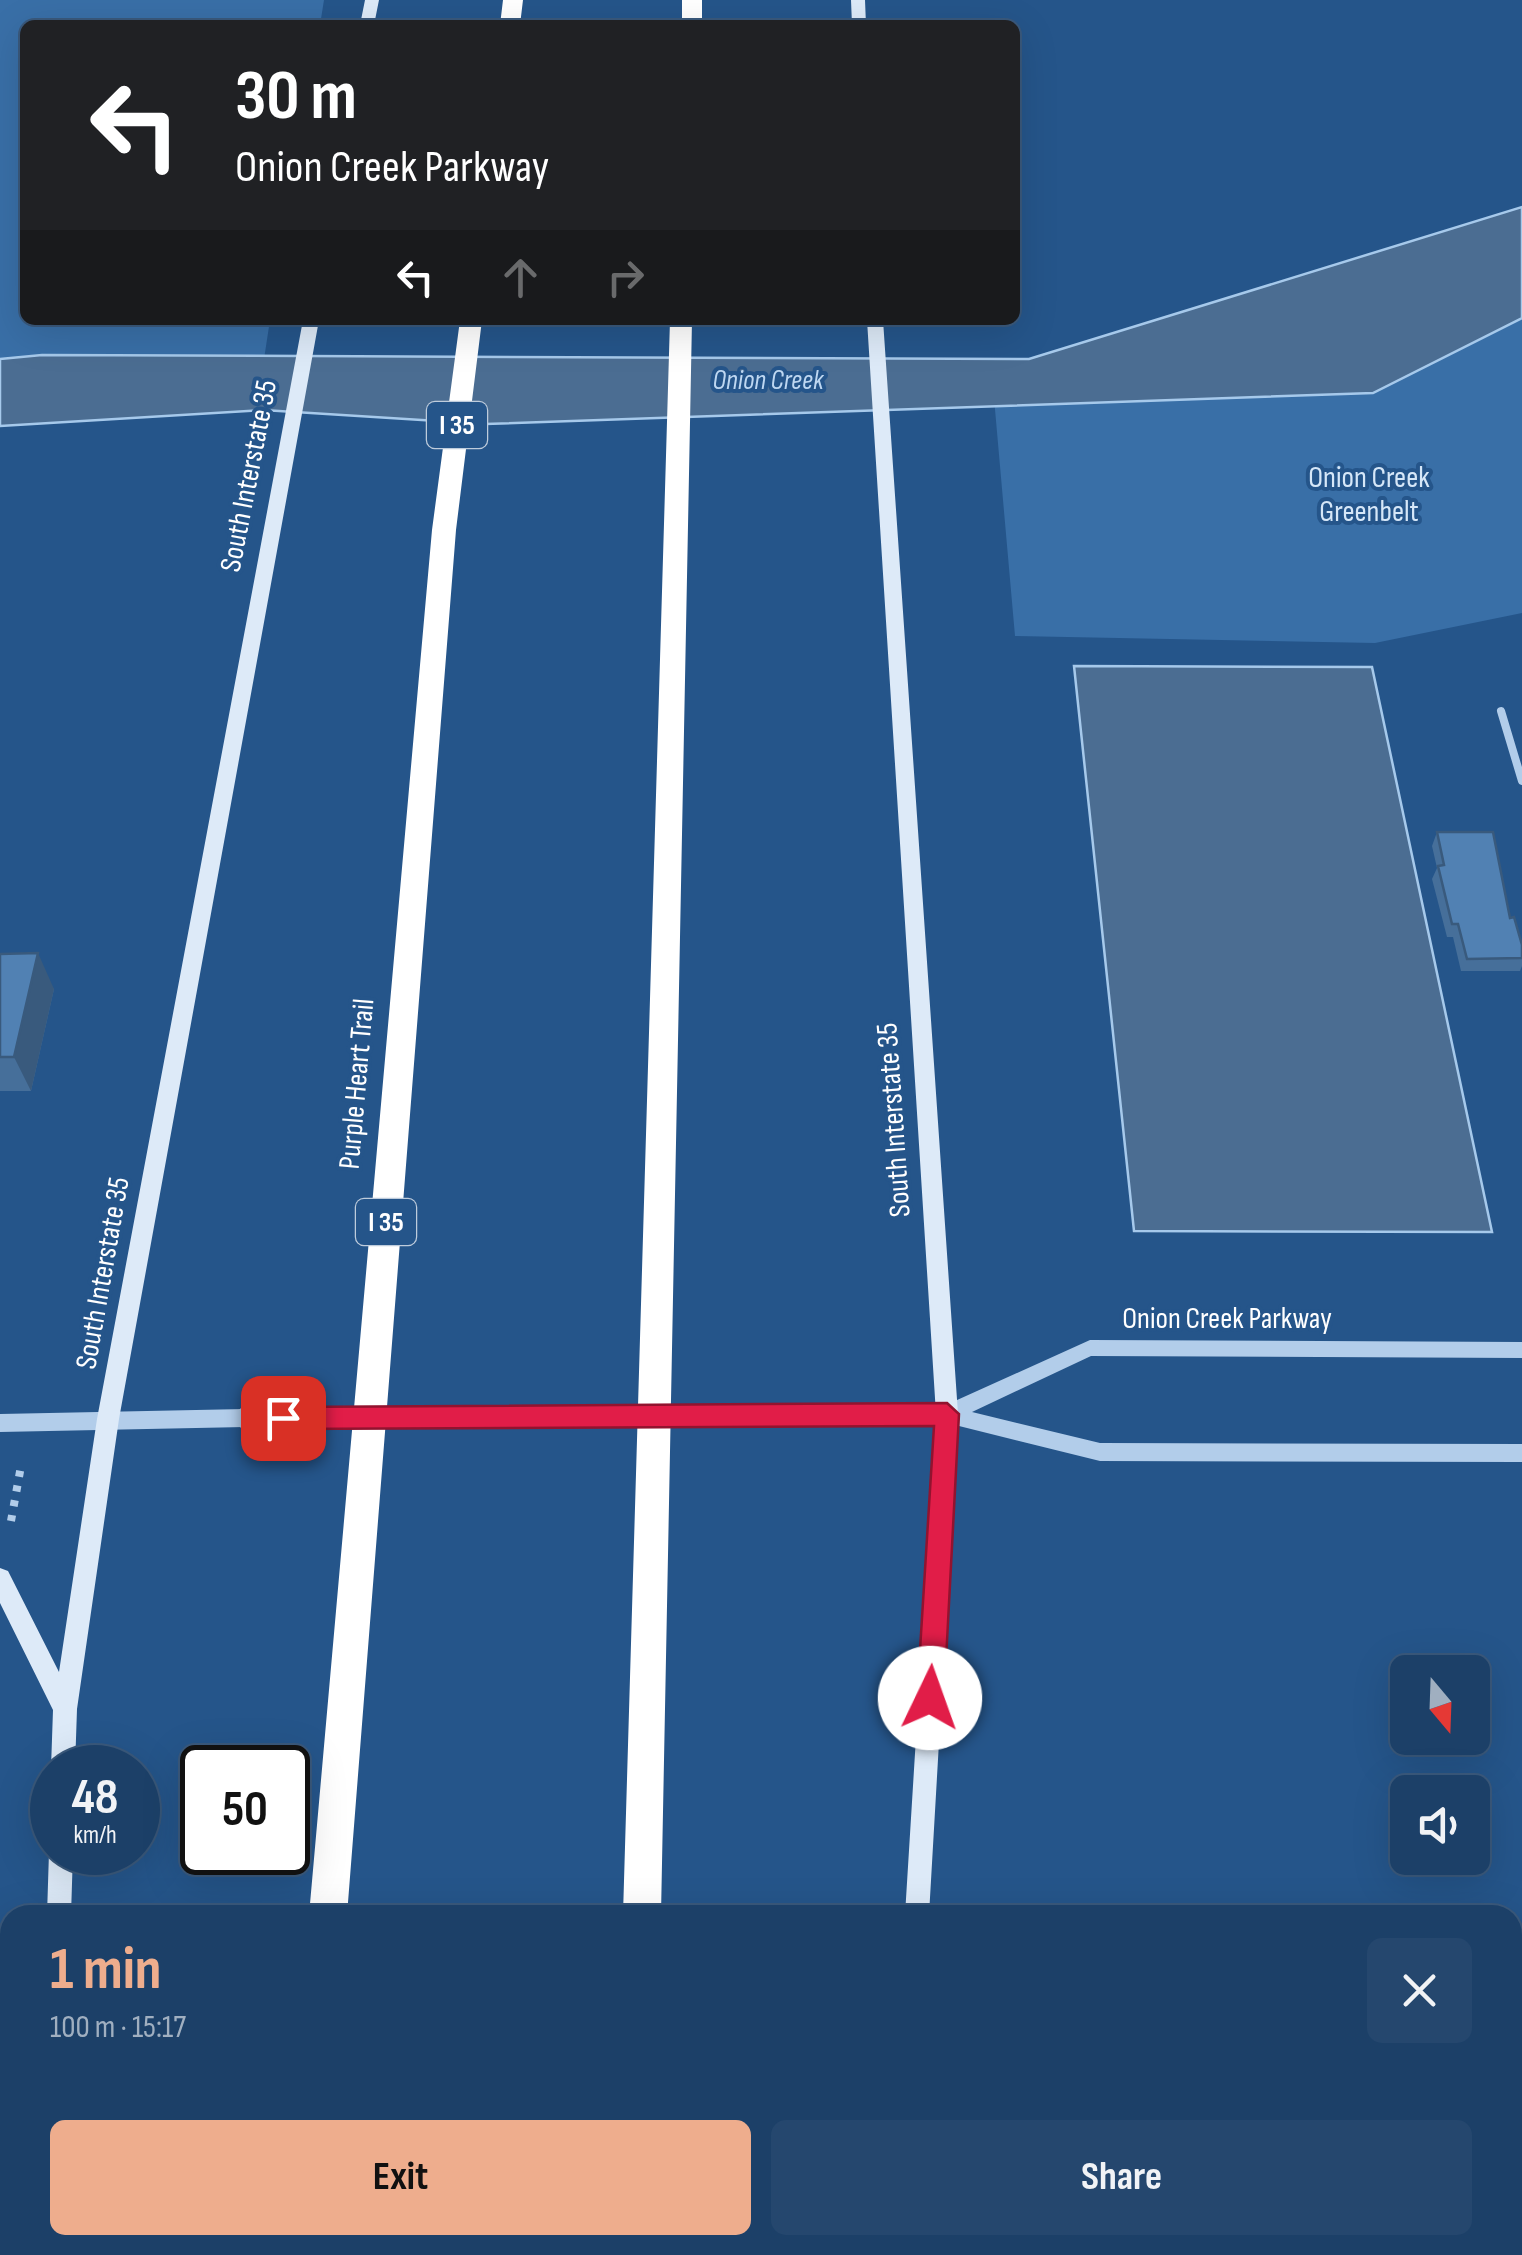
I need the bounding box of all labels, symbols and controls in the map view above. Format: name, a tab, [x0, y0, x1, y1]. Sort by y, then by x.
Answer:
text: 30 m	[235, 55, 357, 139]
icon: left	[70, 60, 200, 190]
text: Onion Creek Parkway	[235, 140, 549, 195]
icon: left	[388, 250, 443, 305]
icon: ahead	[493, 250, 548, 305]
icon: right	[598, 250, 653, 305]
water label: Onion Creek	[713, 364, 825, 397]
street label: South Interstate 35	[213, 377, 285, 575]
road number: I 35	[427, 402, 487, 448]
park label: Onion Creek Greenbelt	[1308, 460, 1430, 530]
street label: Purple Heart Trail	[332, 997, 382, 1171]
street label: South Interstate 35	[869, 1022, 919, 1218]
street label: South Interstate 35	[68, 1174, 138, 1372]
road number: I 35	[356, 1199, 416, 1245]
street label: Onion Creek Parkway	[1122, 1301, 1332, 1337]
pin	[241, 1376, 326, 1461]
icon: arrive	[256, 1391, 311, 1446]
position arrow	[878, 1646, 982, 1750]
north arrow	[1390, 1655, 1490, 1755]
map controls	[1390, 1655, 1490, 1875]
speed limit sign: 50	[180, 1745, 310, 1875]
text: 48	[72, 1768, 118, 1828]
button: sound	[1390, 1775, 1490, 1875]
text: km/h	[73, 1820, 117, 1851]
text: 1 min	[50, 1934, 162, 2006]
button: close	[1367, 1938, 1472, 2043]
text: 100 m · 15:17	[50, 2008, 186, 2047]
button: Exit	[50, 2120, 751, 2235]
button: Share	[771, 2120, 1472, 2235]

